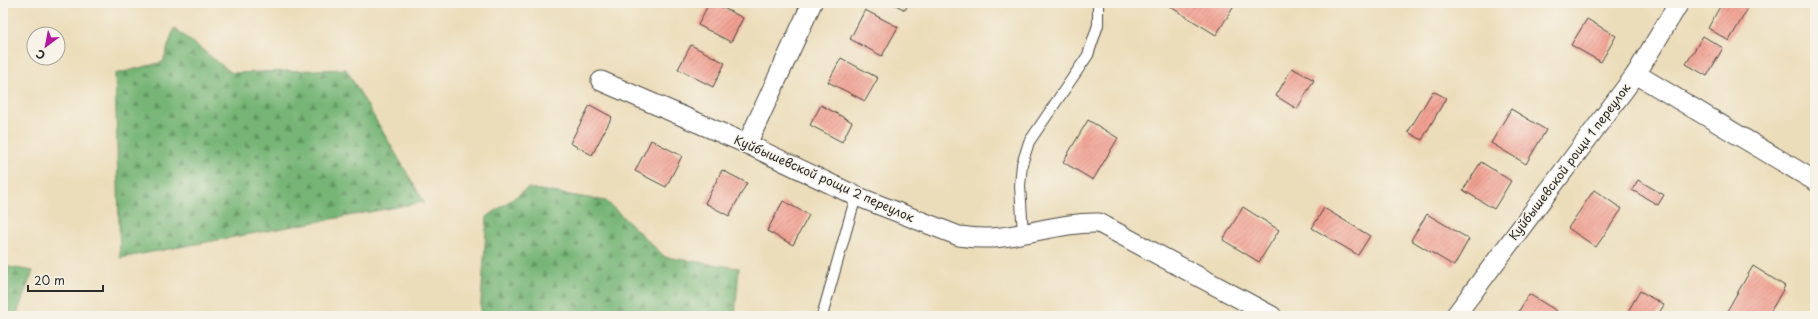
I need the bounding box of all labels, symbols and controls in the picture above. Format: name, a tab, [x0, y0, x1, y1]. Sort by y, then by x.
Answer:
north arrow	[26, 26, 66, 66]
text: С	[32, 46, 48, 64]
street label: Куйбышевской рощи 1 переулок	[1504, 78, 1635, 244]
street label: Куйбышевской рощи 2 переулок	[731, 130, 918, 226]
scale bar	[28, 267, 103, 293]
text: 20 m	[34, 271, 65, 289]

